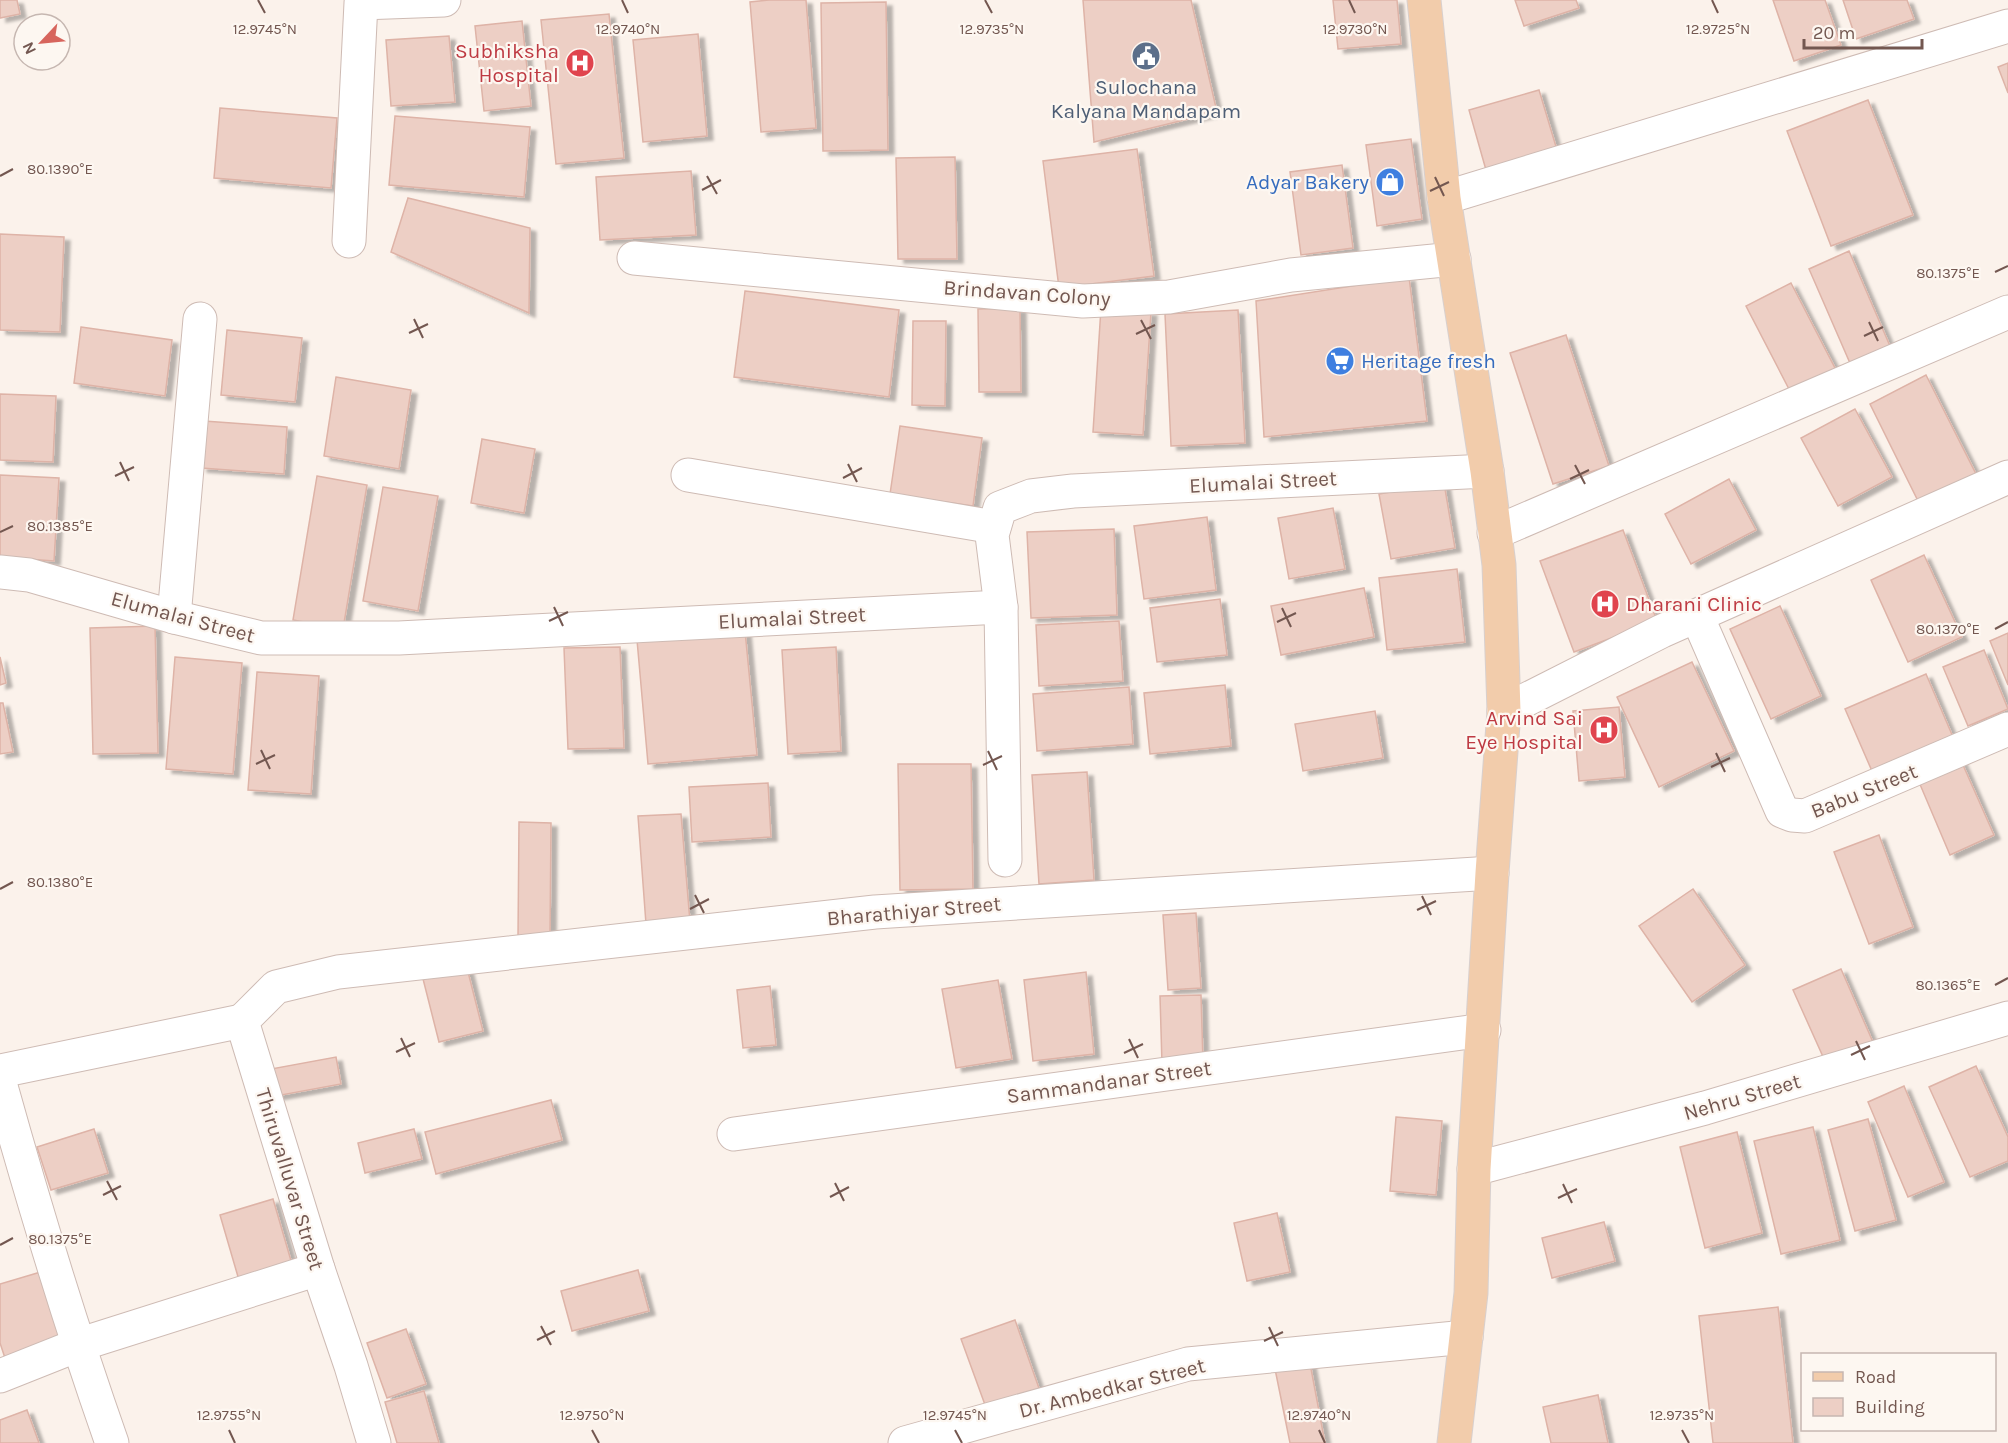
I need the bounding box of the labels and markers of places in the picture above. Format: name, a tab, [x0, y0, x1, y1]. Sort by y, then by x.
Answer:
place label: Subhiksha Hospital	[455, 39, 559, 87]
public building icon: Sulochana Kalyana Mandapam	[1130, 40, 1162, 72]
hospital icon: Subhiksha Hospital	[564, 47, 596, 79]
place label: Sulochana Kalyana Mandapam	[1051, 75, 1241, 123]
shop icon: Adyar Bakery	[1374, 166, 1406, 198]
place label: Adyar Bakery	[1246, 170, 1369, 194]
supermarket icon: Heritage fresh	[1324, 345, 1356, 377]
place label: Heritage fresh	[1361, 349, 1496, 373]
hospital icon: Dharani Clinic	[1589, 588, 1621, 620]
place label: Dharani Clinic	[1626, 592, 1762, 616]
place label: Arvind Sai Eye Hospital	[1465, 706, 1583, 754]
hospital icon: Arvind Sai Eye Hospital	[1588, 714, 1620, 746]

